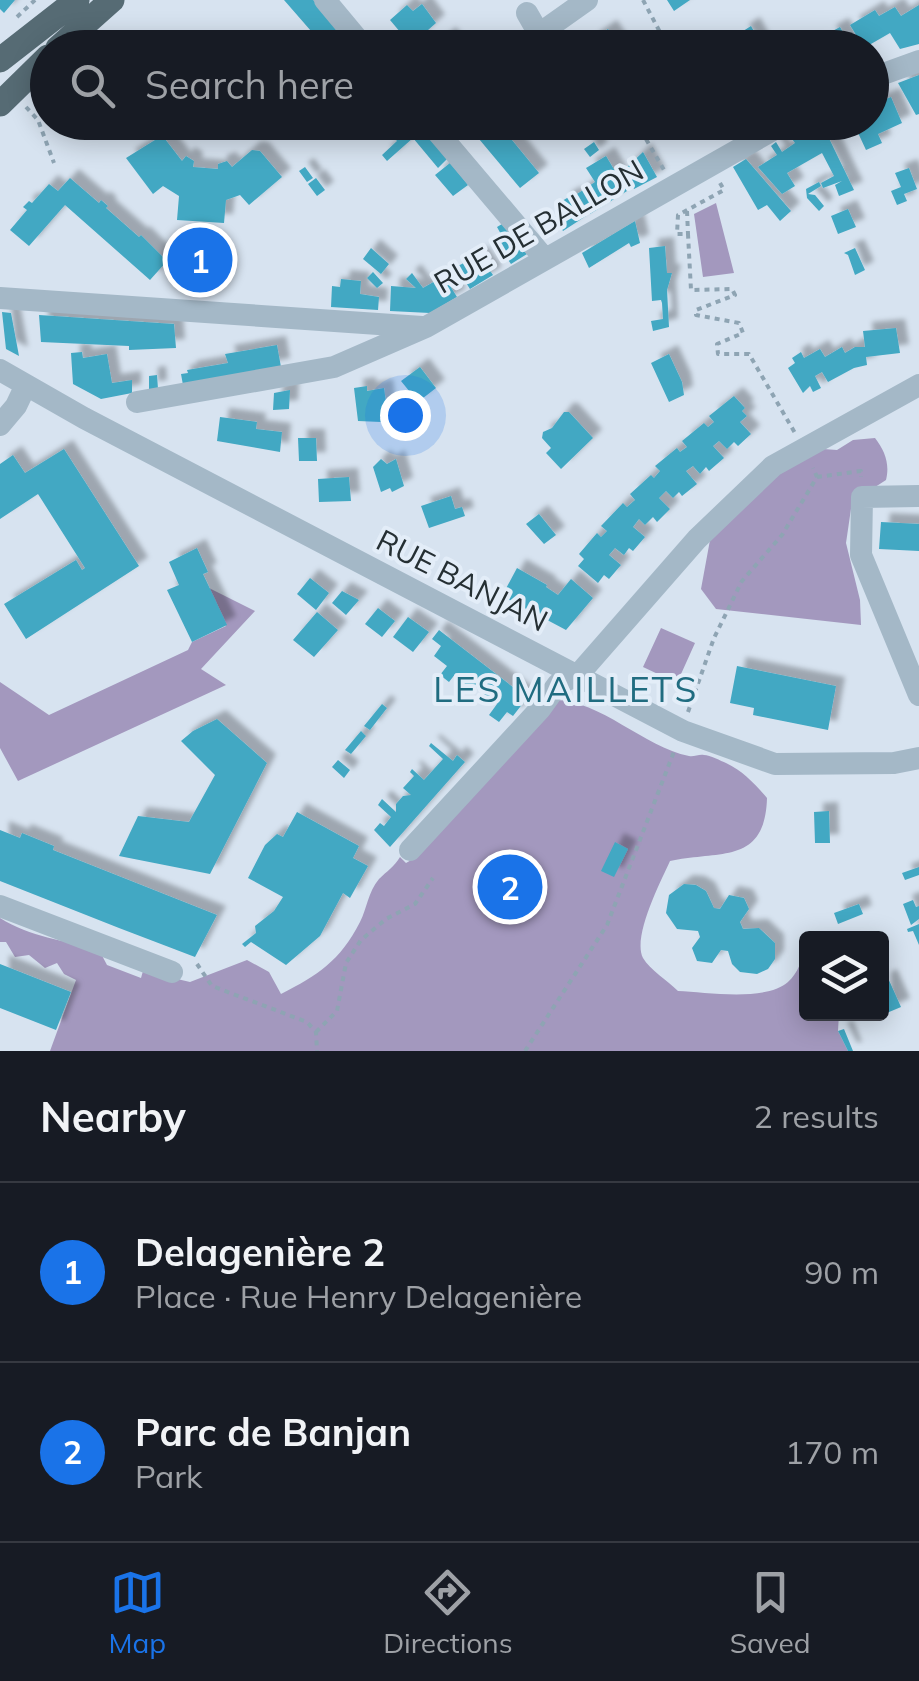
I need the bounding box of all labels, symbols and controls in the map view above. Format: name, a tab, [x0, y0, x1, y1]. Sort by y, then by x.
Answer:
search box	[30, 30, 889, 140]
icon: search	[65, 58, 120, 113]
text: Search here	[145, 61, 354, 109]
street label: RUE DE BALLON	[427, 151, 650, 301]
pin: 1	[168, 222, 232, 298]
your location	[380, 390, 431, 441]
street label: RUE BANJAN	[370, 521, 554, 640]
district label: LES MAILLETS	[433, 667, 699, 711]
pin: 2	[478, 850, 542, 924]
map controls	[799, 931, 889, 1021]
button: layers	[799, 931, 889, 1021]
text: Nearby	[40, 1090, 186, 1143]
text: 2 results	[754, 1096, 879, 1136]
text: Delagenière 2	[135, 1228, 385, 1276]
text: 1	[63, 1252, 82, 1292]
text: 90 m	[804, 1252, 879, 1292]
text: Place · Rue Henry Delagenière	[135, 1276, 582, 1316]
text: Parc de Banjan	[135, 1408, 411, 1456]
text: 2	[63, 1432, 82, 1472]
text: 170 m	[785, 1432, 879, 1472]
text: Park	[135, 1456, 202, 1496]
tab: Map	[109, 1565, 166, 1660]
tab: Directions	[383, 1565, 513, 1660]
tab: Saved	[730, 1565, 810, 1660]

